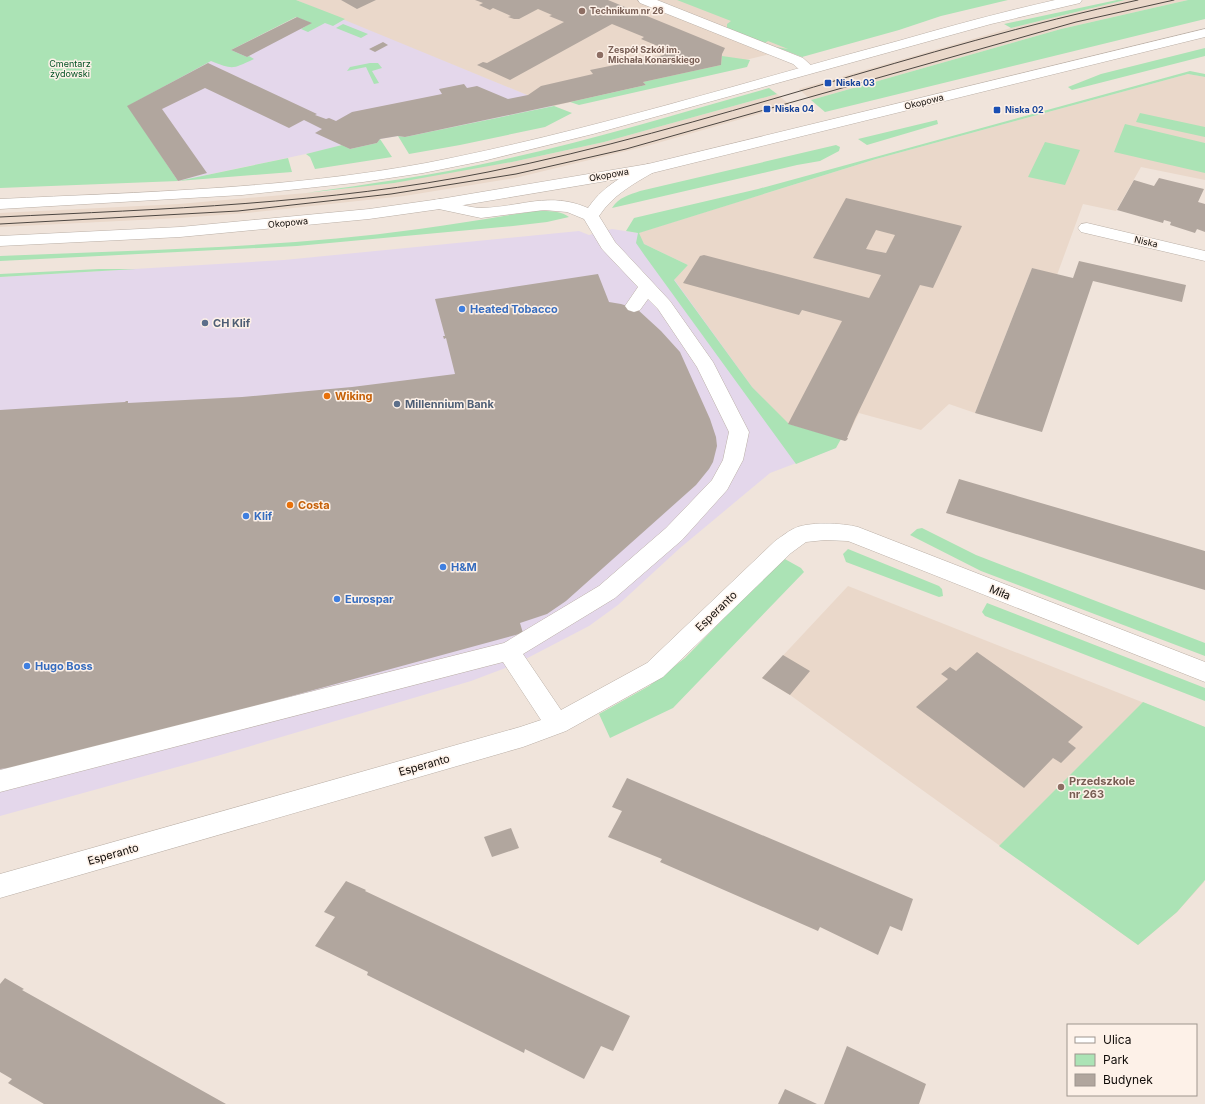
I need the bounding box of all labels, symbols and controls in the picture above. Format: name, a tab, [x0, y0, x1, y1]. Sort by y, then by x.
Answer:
place label: Technikum nr 26	[590, 5, 664, 16]
marker: Technikum nr 26	[577, 6, 587, 16]
place label: Zespół Szkół im. Michała Konarskiego	[608, 44, 701, 65]
marker: Zespół Szkół im. Michała Konarskiego	[595, 50, 605, 60]
park label: Cmentarz żydowski	[49, 58, 91, 79]
place label: Niska 03	[836, 77, 875, 88]
marker: Niska 03	[823, 78, 833, 88]
street label: Okopowa	[903, 91, 945, 112]
place label: Niska 04	[775, 103, 814, 114]
marker: Niska 04	[762, 104, 772, 114]
place label: Niska 02	[1005, 104, 1044, 115]
marker: Niska 02	[992, 105, 1002, 115]
street label: Okopowa	[588, 166, 630, 183]
street label: Okopowa	[267, 215, 309, 230]
street label: Niska	[1133, 233, 1159, 250]
place label: Heated Tobacco	[470, 302, 558, 316]
marker: Heated Tobacco	[457, 304, 467, 314]
place label: CH Klif	[213, 316, 251, 330]
marker: CH Klif	[200, 318, 210, 328]
place label: Wiking	[335, 389, 373, 403]
marker: Wiking	[322, 391, 332, 401]
place label: Millennium Bank	[405, 397, 494, 411]
marker: Millennium Bank	[392, 399, 402, 409]
place label: Costa	[298, 498, 330, 512]
marker: Costa	[285, 500, 295, 510]
place label: Klif	[254, 509, 273, 523]
marker: Klif	[241, 511, 251, 521]
place label: H&M	[451, 560, 477, 574]
marker: H&M	[438, 562, 448, 572]
street label: Miła	[987, 581, 1013, 603]
street label: Esperanto	[692, 587, 740, 634]
place label: Eurospar	[345, 592, 394, 606]
marker: Eurospar	[332, 594, 342, 604]
place label: Hugo Boss	[35, 659, 93, 673]
marker: Hugo Boss	[22, 661, 32, 671]
street label: Esperanto	[397, 751, 452, 779]
place label: Przedszkole nr 263	[1069, 774, 1135, 801]
marker: Przedszkole nr 263	[1056, 782, 1066, 792]
street label: Esperanto	[86, 840, 141, 868]
legend	[1067, 1024, 1197, 1096]
text: Ulica	[1103, 1032, 1131, 1047]
text: Park	[1103, 1052, 1129, 1067]
text: Budynek	[1103, 1072, 1153, 1087]

